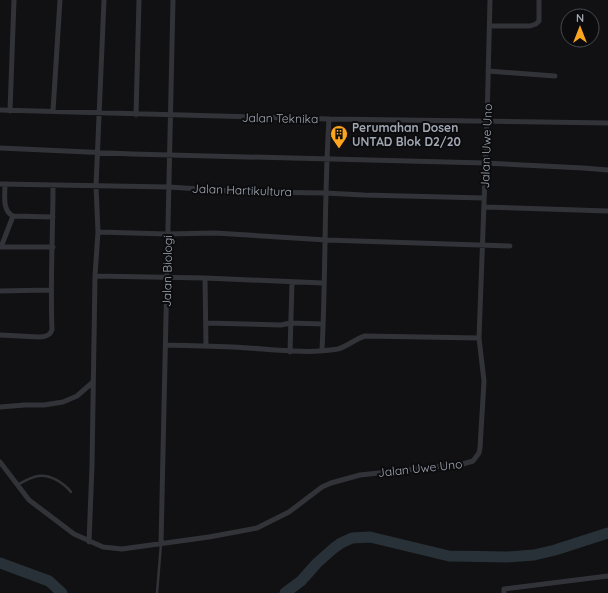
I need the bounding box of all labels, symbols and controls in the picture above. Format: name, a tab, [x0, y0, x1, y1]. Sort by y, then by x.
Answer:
north arrow	[560, 8, 600, 48]
text: N	[576, 11, 584, 25]
street label: Jalan Uwe Uno	[477, 103, 495, 189]
street label: Jalan Teknika	[242, 110, 318, 126]
place label: Perumahan Dosen UNTAD Blok D2/20	[352, 120, 461, 149]
building icon: Perumahan Dosen UNTAD Blok D2/20	[329, 124, 349, 149]
street label: Jalan Hartikultura	[192, 181, 292, 199]
street label: Jalan Biologi	[159, 235, 175, 307]
street label: Jalan Uwe Uno	[377, 456, 463, 480]

